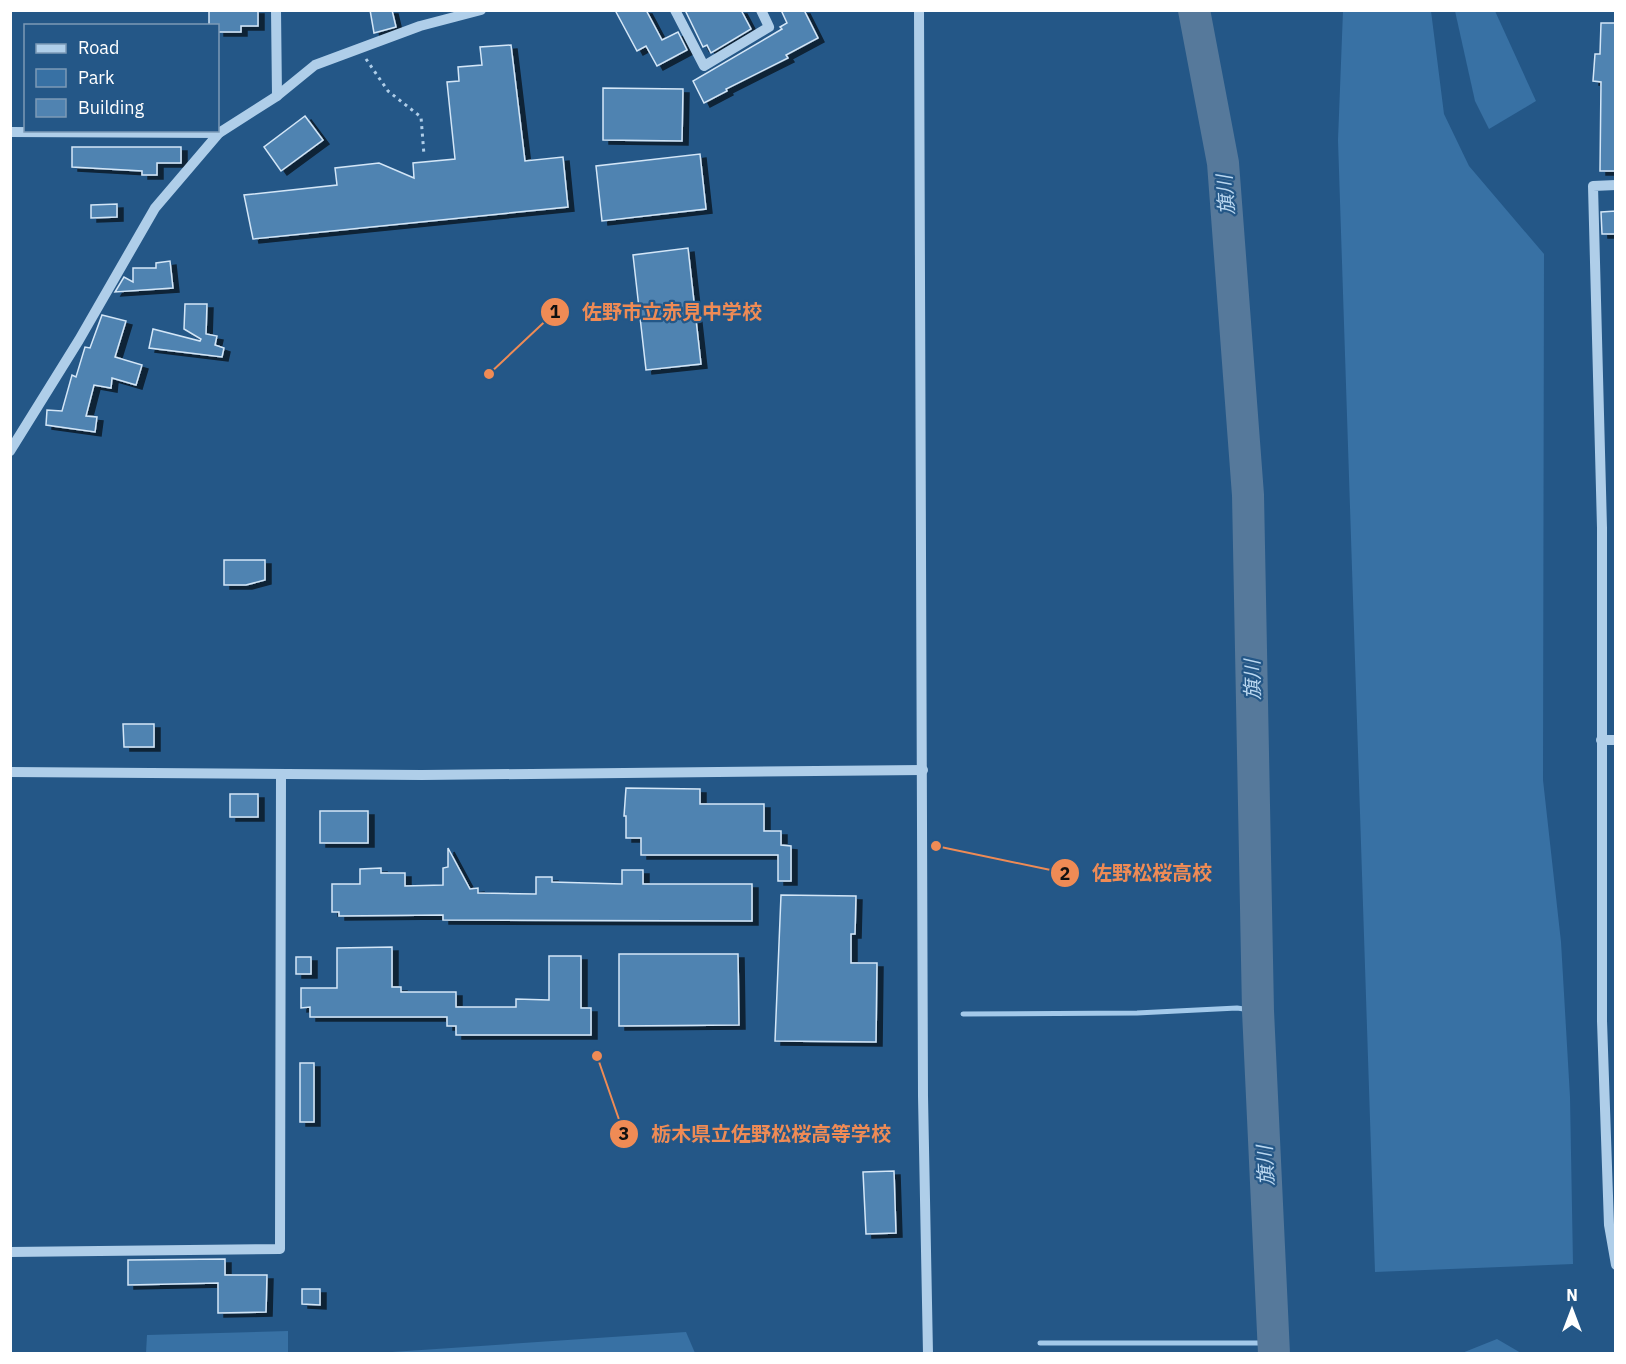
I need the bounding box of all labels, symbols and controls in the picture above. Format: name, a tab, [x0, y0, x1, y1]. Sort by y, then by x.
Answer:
legend	[24, 24, 219, 132]
text: Road	[78, 36, 119, 59]
text: Park	[78, 66, 115, 89]
text: Building	[78, 96, 145, 119]
water label: 旗川	[1210, 172, 1240, 216]
callout: 佐野市立赤見中学校	[540, 293, 774, 331]
text: 佐野市立赤見中学校	[582, 298, 762, 325]
text: 1	[550, 300, 561, 323]
water label: 旗川	[1238, 658, 1266, 700]
callout: 佐野松桜高校	[1050, 854, 1224, 892]
text: 佐野松桜高校	[1092, 859, 1212, 886]
text: 2	[1060, 862, 1070, 885]
callout: 栃木県立佐野松桜高等学校	[609, 1115, 903, 1153]
text: 栃木県立佐野松桜高等学校	[651, 1120, 891, 1147]
text: 3	[619, 1122, 629, 1145]
water label: 旗川	[1250, 1143, 1280, 1187]
north arrow	[1542, 1280, 1602, 1340]
text: N	[1566, 1285, 1578, 1305]

